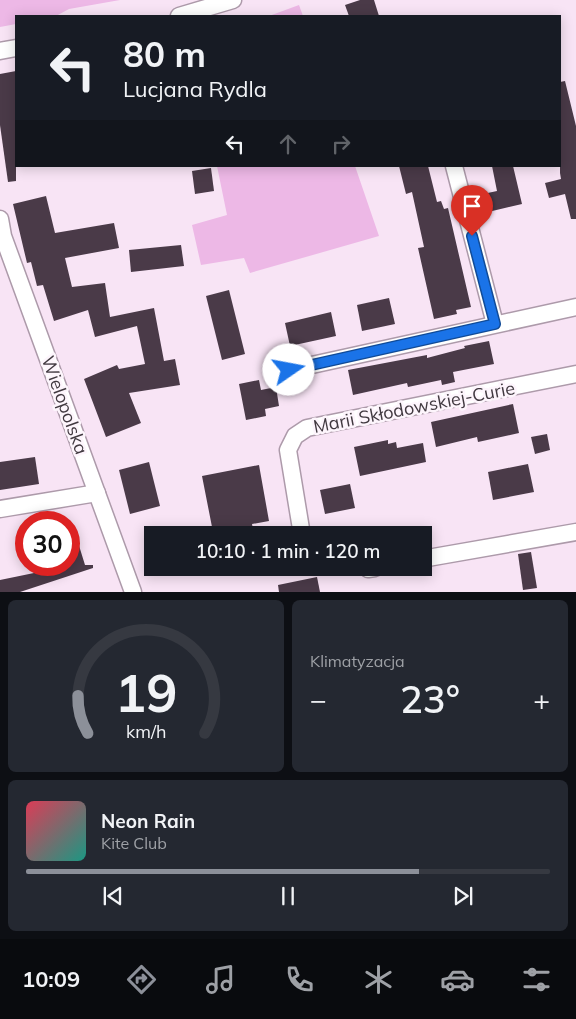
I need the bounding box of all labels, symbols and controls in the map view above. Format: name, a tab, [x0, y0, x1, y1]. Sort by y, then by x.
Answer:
text: 80 m	[123, 32, 206, 76]
icon: left	[40, 35, 105, 100]
text: Lucjana Rydla	[123, 75, 267, 103]
icon: left	[221, 130, 249, 158]
icon: ahead	[274, 130, 302, 158]
icon: right	[327, 130, 355, 158]
pin	[451, 185, 493, 236]
icon: arrive	[458, 192, 486, 220]
position arrow	[262, 343, 314, 395]
street label: Wielopolska	[37, 353, 93, 457]
street label: Marii Skłodowskiej-Curie	[311, 376, 517, 438]
speed limit sign: 30	[15, 511, 80, 576]
text: 10:10 · 1 min · 120 m	[195, 539, 381, 563]
text: Klimatyzacja	[310, 651, 405, 671]
text: 19	[115, 660, 177, 725]
text: 23°	[400, 675, 460, 723]
text: −	[310, 682, 327, 717]
text: +	[533, 682, 550, 717]
text: km/h	[126, 720, 166, 742]
text: Neon Rain	[101, 809, 195, 833]
text: Kite Club	[101, 833, 167, 853]
icon: previous	[99, 882, 127, 910]
icon: pause	[274, 882, 302, 910]
icon: next	[449, 882, 477, 910]
icon: directions	[124, 962, 159, 997]
icon: music	[203, 962, 238, 997]
icon: phone	[282, 962, 317, 997]
icon: climate	[361, 962, 396, 997]
icon: car	[440, 962, 475, 997]
icon: filters	[519, 962, 554, 997]
text: 10:09	[22, 965, 80, 993]

